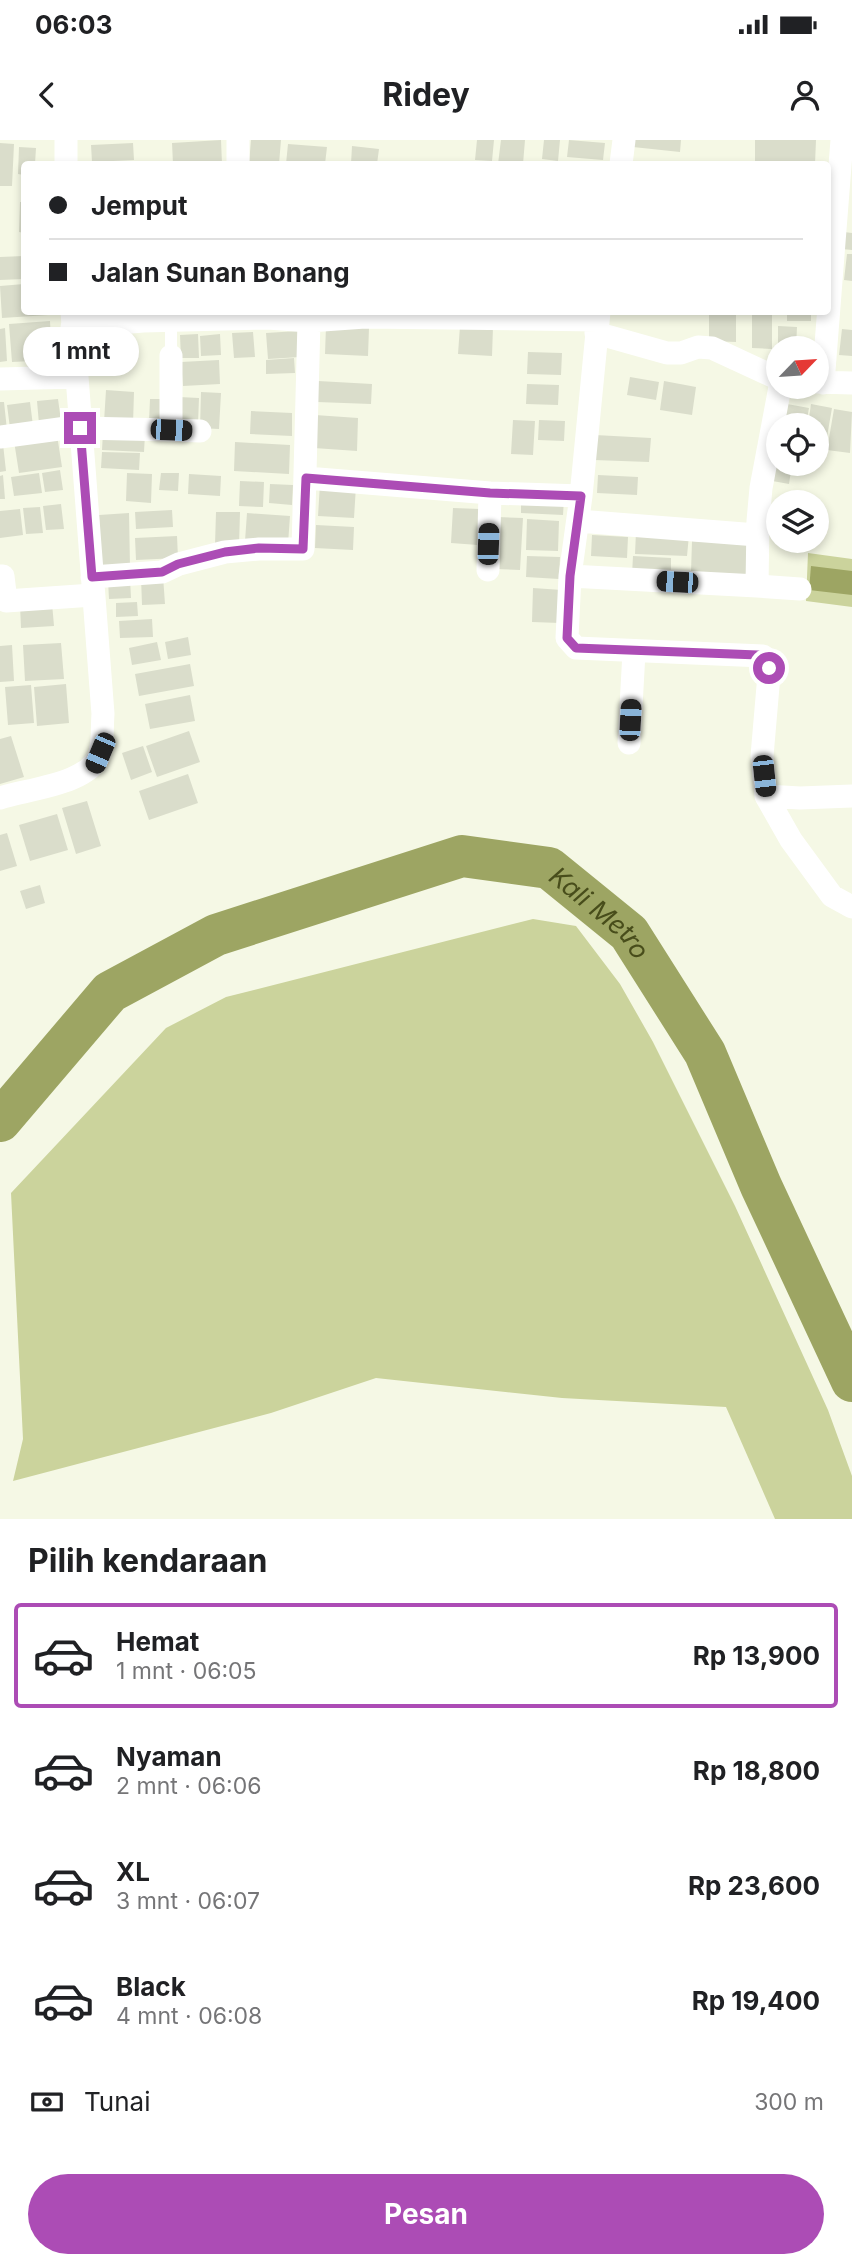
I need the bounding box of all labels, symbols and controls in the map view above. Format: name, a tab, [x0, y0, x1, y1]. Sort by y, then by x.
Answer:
text: 06:03	[35, 9, 112, 40]
text: Ridey	[382, 75, 470, 114]
icon: back	[28, 76, 66, 114]
icon: person	[786, 76, 824, 114]
text: Jemput	[91, 190, 188, 221]
text: Jalan Sunan Bonang	[91, 257, 350, 288]
callout: 1 mnt	[22, 327, 138, 376]
north arrow	[766, 336, 830, 399]
map controls	[766, 336, 829, 553]
text: 1 mnt	[51, 337, 111, 365]
route end	[64, 412, 96, 444]
button: locate	[766, 413, 829, 476]
car	[150, 419, 193, 441]
button: layers	[766, 490, 829, 553]
car	[477, 523, 500, 565]
car	[656, 570, 699, 594]
route start	[753, 652, 785, 684]
car	[619, 698, 642, 742]
car	[83, 730, 118, 776]
car	[752, 754, 777, 798]
water label: Kali Metro	[544, 860, 657, 964]
text: Pilih kendaraan	[28, 1541, 268, 1580]
icon: car	[32, 1624, 95, 1687]
text: Hemat	[116, 1626, 199, 1657]
text: Rp 13,900	[693, 1640, 820, 1671]
text: 1 mnt · 06:05	[116, 1657, 257, 1685]
icon: car	[32, 1739, 95, 1802]
text: Nyaman	[116, 1741, 222, 1772]
text: Rp 18,800	[693, 1755, 820, 1786]
text: 2 mnt · 06:06	[116, 1772, 262, 1800]
icon: car	[32, 1854, 95, 1917]
text: XL	[116, 1856, 150, 1887]
text: Rp 23,600	[688, 1870, 820, 1901]
text: 3 mnt · 06:07	[116, 1887, 260, 1915]
icon: car	[32, 1969, 95, 2032]
text: Black	[116, 1971, 186, 2002]
text: Rp 19,400	[692, 1985, 820, 2016]
text: 4 mnt · 06:08	[116, 2002, 262, 2030]
icon: cash	[28, 2083, 66, 2121]
text: Tunai	[84, 2086, 151, 2117]
text: 300 m	[754, 2088, 824, 2116]
button: Pesan	[28, 2174, 824, 2254]

